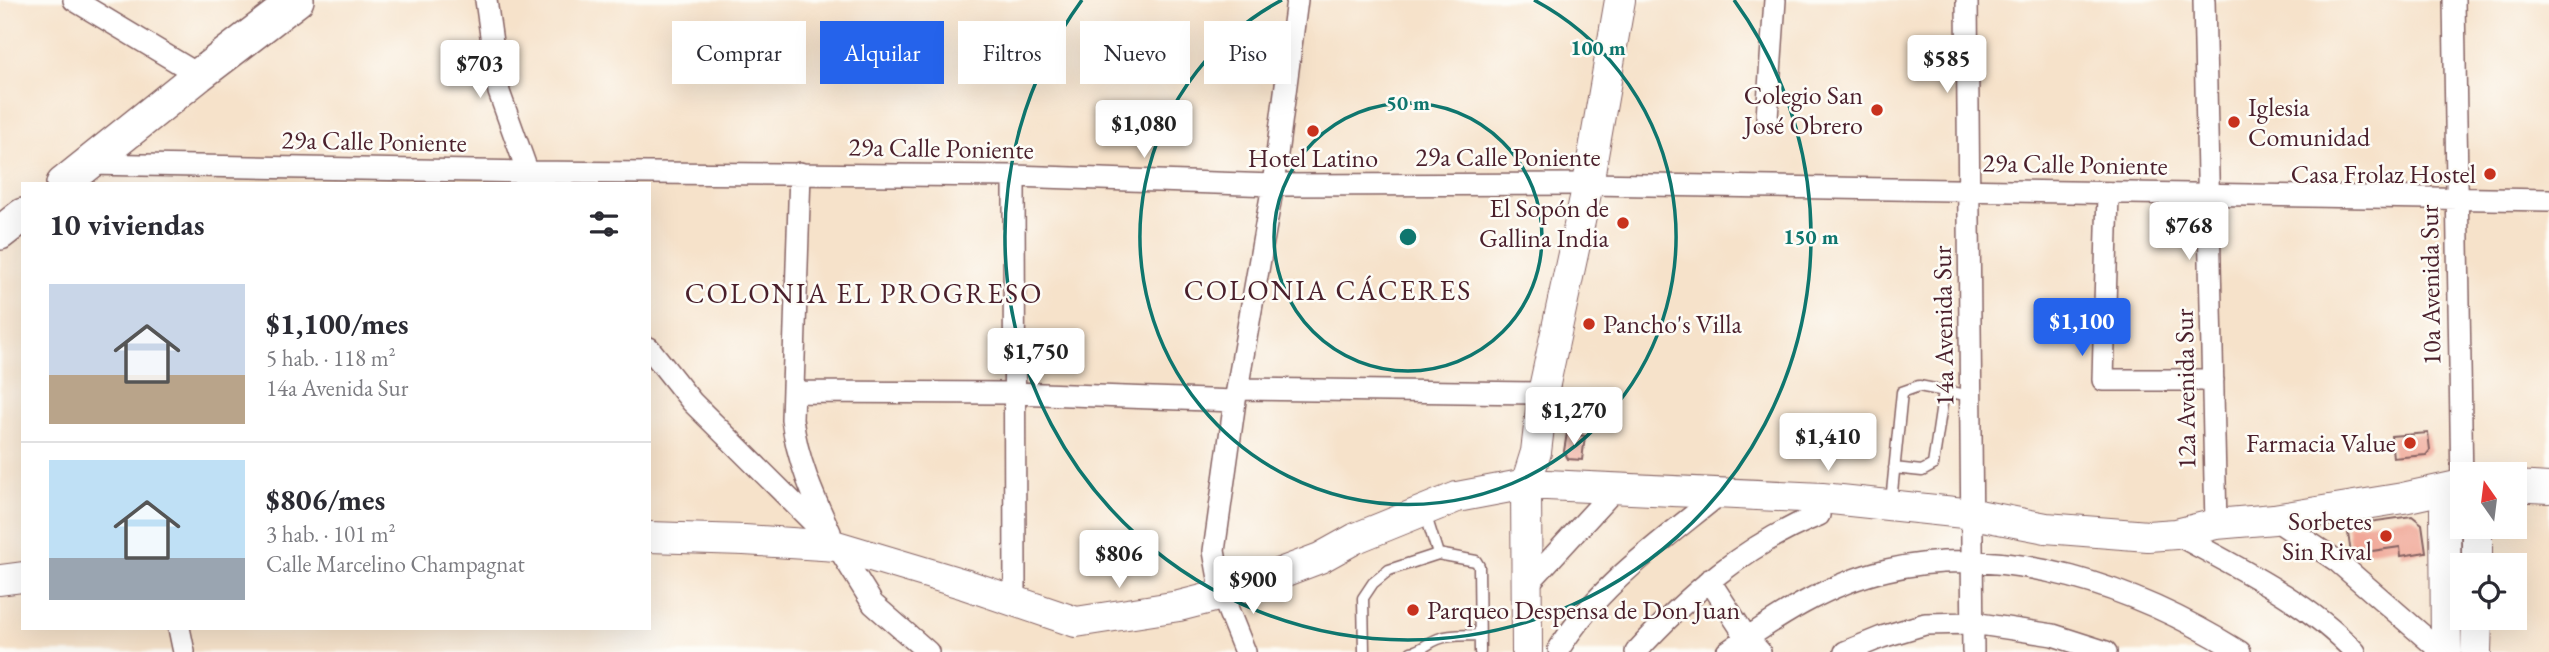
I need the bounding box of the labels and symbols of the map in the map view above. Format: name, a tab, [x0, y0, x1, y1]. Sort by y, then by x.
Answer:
text: 100 m	[1570, 34, 1626, 61]
pin: $585	[1906, 36, 1988, 95]
pin: $703	[439, 41, 521, 100]
place label: Colegio San José Obrero	[1742, 78, 1863, 142]
text: 50 m	[1386, 89, 1430, 116]
place label: Iglesia Comunidad	[2248, 90, 2371, 154]
pin: $1,080	[1087, 100, 1201, 160]
marker: Colegio San José Obrero	[1869, 102, 1885, 118]
marker: Iglesia Comunidad	[2226, 114, 2242, 130]
street label: 29a Calle Poniente	[281, 122, 467, 160]
marker: Hotel Latino	[1305, 123, 1321, 139]
street label: 29a Calle Poniente	[848, 129, 1034, 167]
street label: 29a Calle Poniente	[1415, 140, 1601, 174]
place label: Hotel Latino	[1248, 141, 1378, 175]
street label: 29a Calle Poniente	[1982, 145, 2168, 183]
place label: Casa Frolaz Hostel	[2291, 157, 2476, 191]
marker: Casa Frolaz Hostel	[2482, 166, 2498, 182]
place label: El Sopón de Gallina India	[1479, 191, 1610, 255]
pin: $768	[2148, 202, 2230, 262]
street label: 10a Avenida Sur	[2412, 204, 2448, 366]
marker: El Sopón de Gallina India	[1615, 215, 1631, 231]
text: 150 m	[1783, 223, 1839, 250]
centre of rings	[1396, 225, 1420, 249]
street label: 14a Avenida Sur	[1925, 245, 1961, 407]
district label: COLONIA CÁCERES	[1184, 272, 1472, 308]
district label: COLONIA EL PROGRESO	[685, 275, 1043, 311]
pin: $1,100	[2025, 298, 2139, 358]
place label: Pancho's Villa	[1603, 307, 1743, 341]
street label: 12a Avenida Sur	[2167, 308, 2203, 470]
marker: Pancho's Villa	[1581, 316, 1597, 332]
pin: $1,750	[979, 328, 1093, 388]
pin: $1,270	[1517, 388, 1631, 447]
pin: $1,410	[1771, 414, 1885, 473]
place label: Farmacia Value	[2246, 426, 2396, 460]
marker: Farmacia Value	[2402, 435, 2418, 451]
north arrow	[2450, 462, 2527, 539]
place label: Sorbetes Sin Rival	[2282, 504, 2372, 568]
marker: Sorbetes Sin Rival	[2378, 528, 2394, 544]
pin: $806	[1078, 530, 1160, 590]
pin: $900	[1212, 556, 1294, 616]
place label: Parqueo Despensa de Don Juan	[1427, 593, 1741, 627]
marker: Parqueo Despensa de Don Juan	[1405, 602, 1421, 618]

